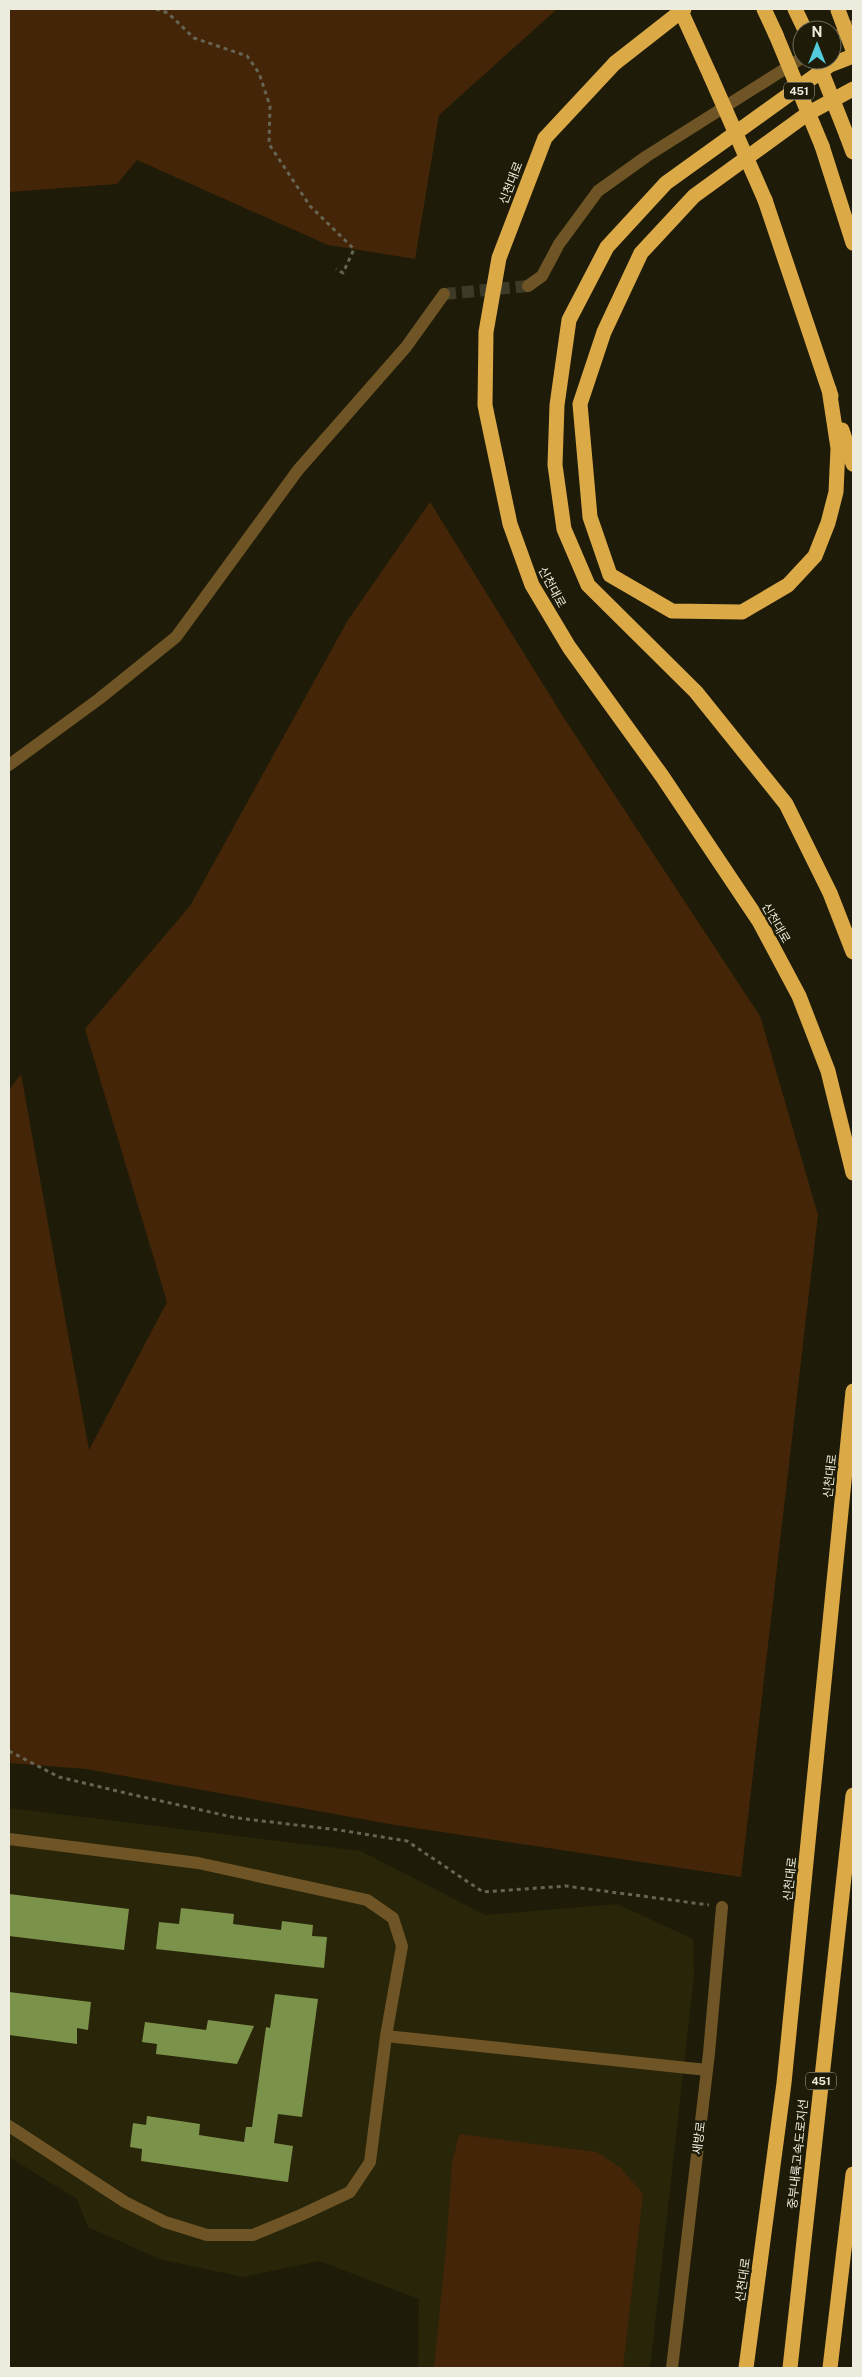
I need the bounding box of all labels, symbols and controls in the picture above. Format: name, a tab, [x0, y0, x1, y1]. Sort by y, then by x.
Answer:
north arrow	[792, 20, 842, 70]
text: N	[812, 24, 822, 40]
road number: 451	[784, 82, 814, 100]
street label: 신천대로	[497, 160, 525, 206]
street label: 신천대로	[535, 564, 569, 610]
street label: 신천대로	[759, 900, 793, 946]
street label: 신천대로	[821, 1453, 839, 1499]
street label: 신천대로	[781, 1856, 799, 1902]
road number: 451	[806, 2072, 836, 2090]
street label: 중부내륙고속도로지선	[785, 2098, 811, 2210]
street label: 새방로	[690, 2121, 708, 2155]
street label: 신천대로	[733, 2257, 753, 2303]

